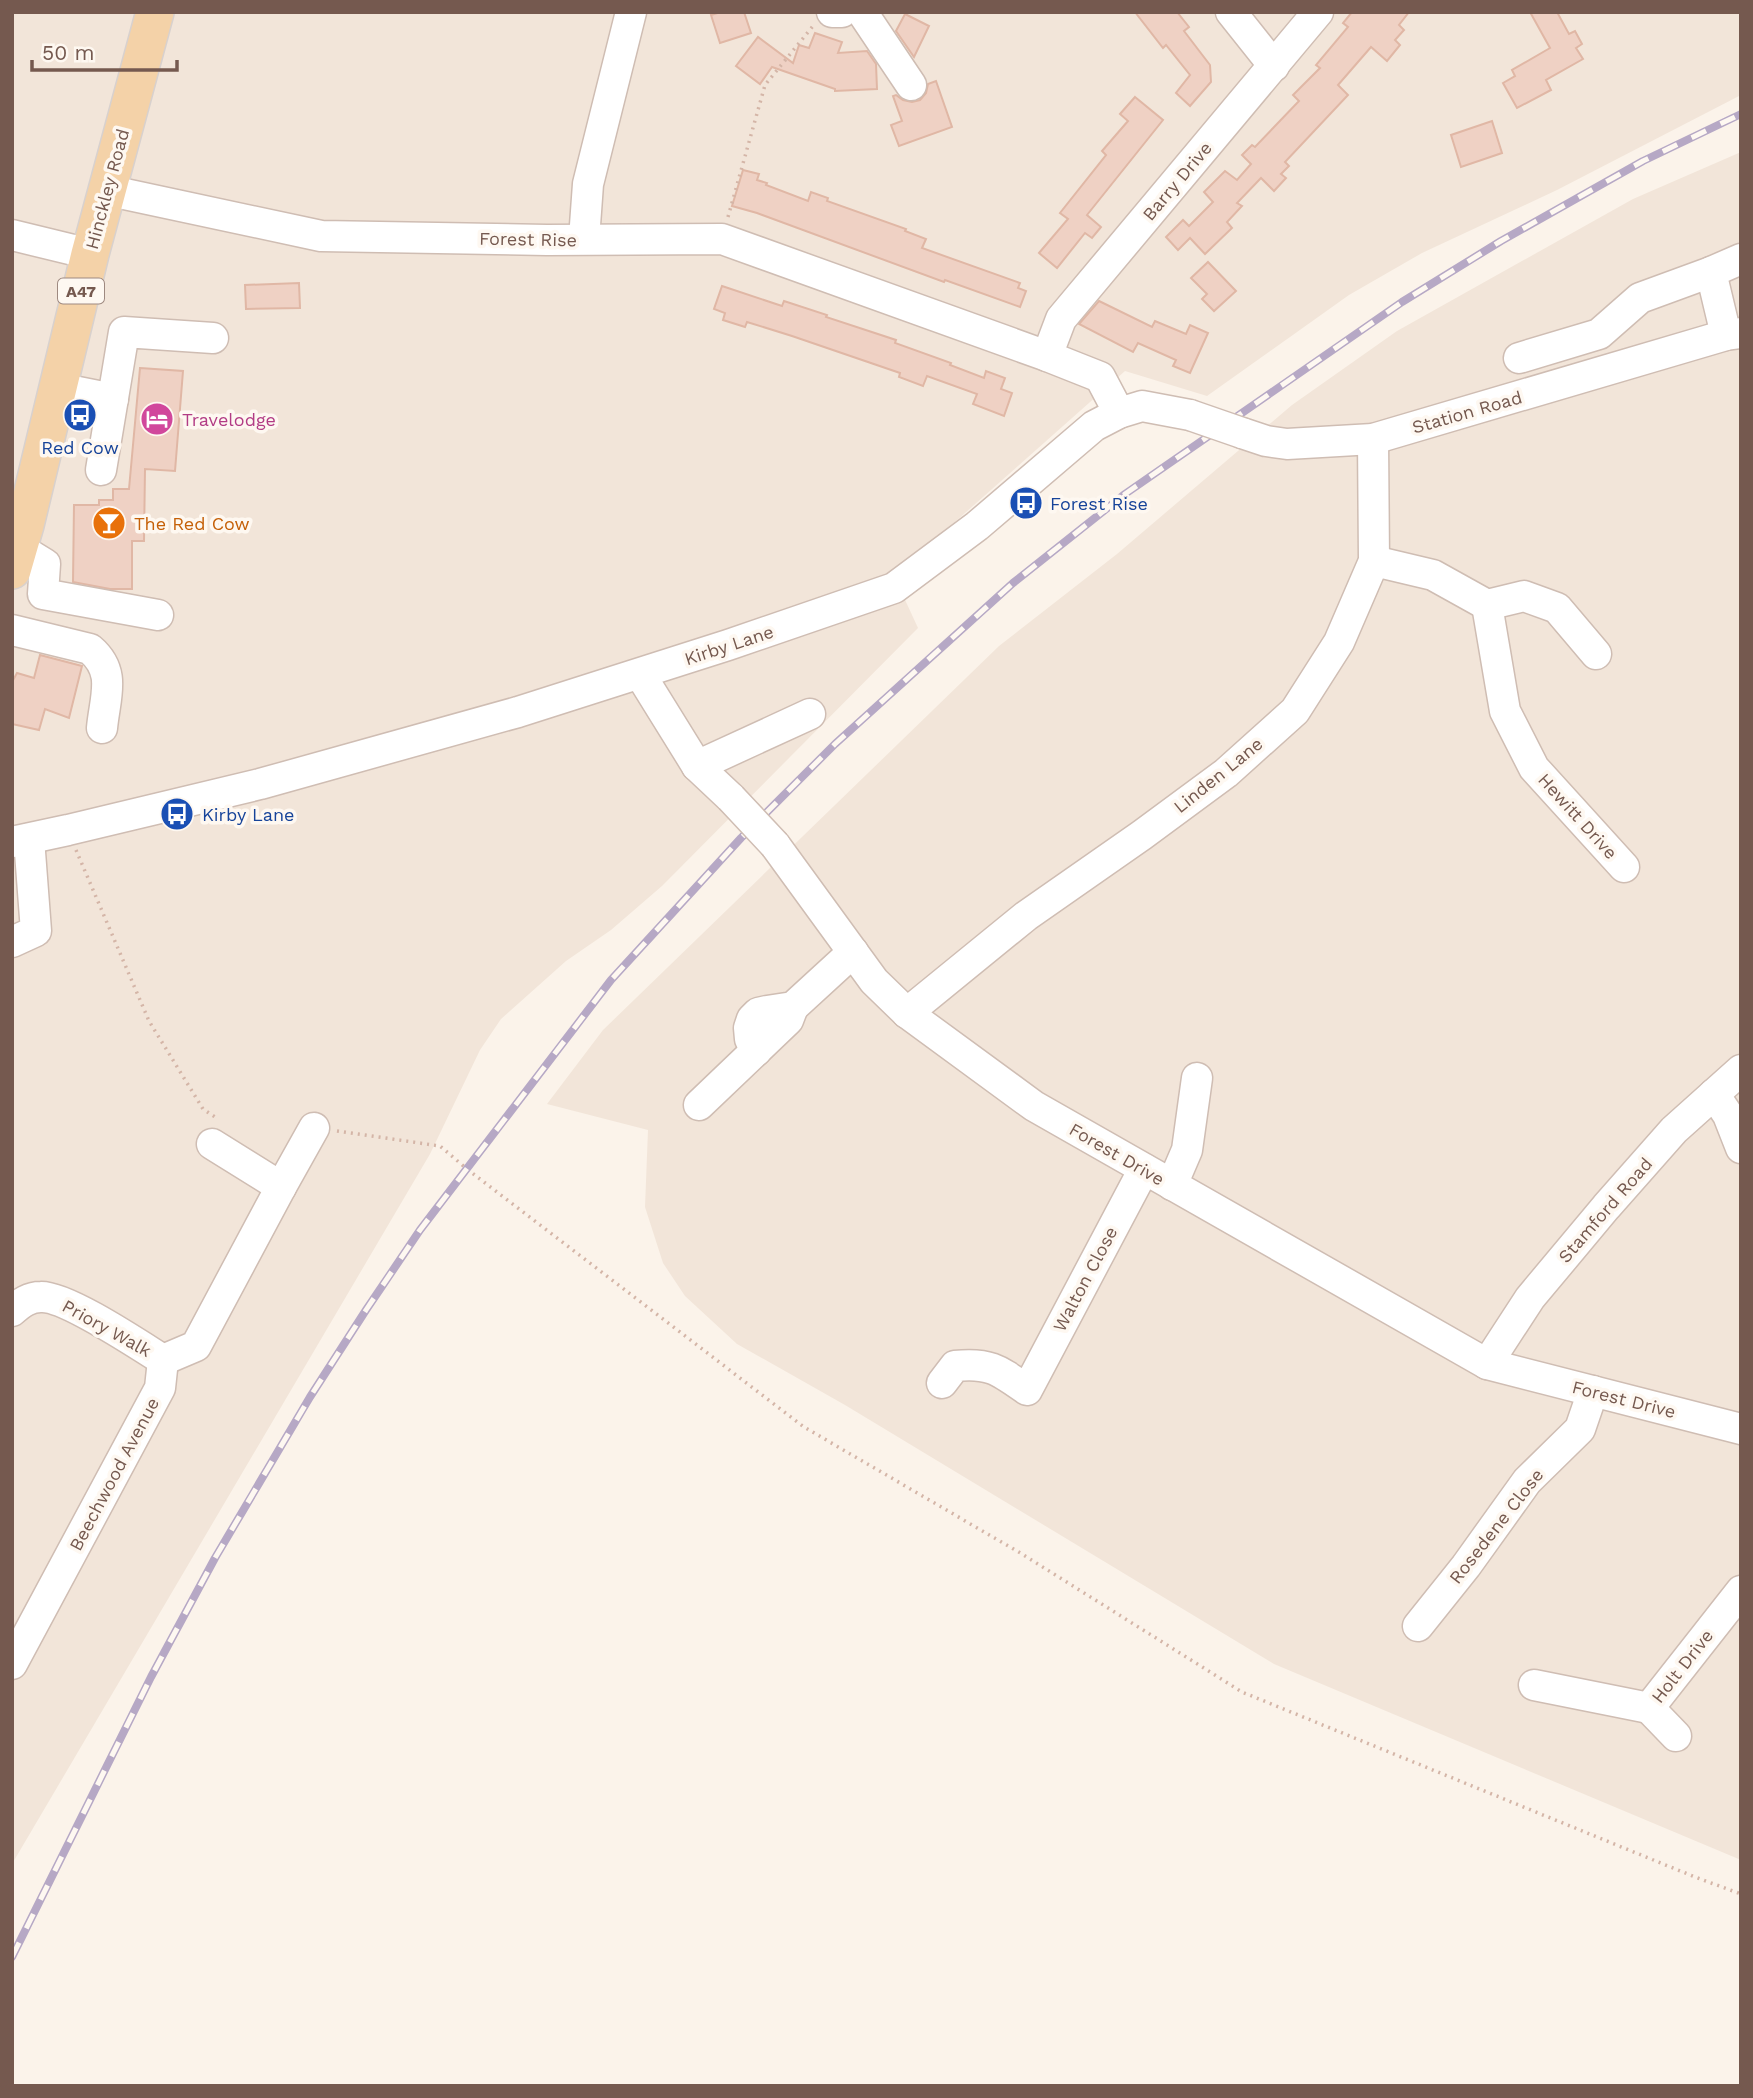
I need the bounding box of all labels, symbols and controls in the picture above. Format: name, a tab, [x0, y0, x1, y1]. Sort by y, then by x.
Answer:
scale bar	[32, 28, 177, 72]
text: 50 m	[42, 40, 94, 65]
street label: Hinckley Road	[81, 126, 133, 252]
street label: Barry Drive	[1138, 137, 1216, 225]
street label: Forest Rise	[479, 228, 577, 250]
road number: A47	[58, 278, 104, 304]
street label: Station Road	[1410, 386, 1524, 438]
bus stop icon: Red Cow	[61, 396, 99, 434]
hotel icon: Travelodge	[138, 400, 176, 438]
place label: Travelodge	[182, 409, 276, 430]
place label: Red Cow	[41, 437, 119, 458]
bus stop icon: Forest Rise	[1007, 484, 1045, 522]
place label: Forest Rise	[1050, 493, 1148, 514]
bar icon: The Red Cow	[90, 504, 128, 542]
place label: The Red Cow	[134, 513, 250, 534]
street label: Kirby Lane	[682, 621, 776, 669]
street label: Linden Lane	[1169, 733, 1267, 817]
street label: Hewitt Drive	[1534, 769, 1622, 863]
bus stop icon: Kirby Lane	[158, 795, 196, 833]
place label: Kirby Lane	[202, 804, 294, 825]
street label: Forest Drive	[1066, 1118, 1168, 1190]
street label: Stamford Road	[1554, 1153, 1656, 1267]
street label: Walton Close	[1048, 1223, 1122, 1335]
street label: Priory Walk	[59, 1295, 155, 1361]
street label: Forest Drive	[1570, 1376, 1678, 1422]
street label: Beechwood Avenue	[65, 1394, 163, 1554]
street label: Rosedene Close	[1445, 1464, 1547, 1588]
street label: Holt Drive	[1647, 1625, 1717, 1707]

